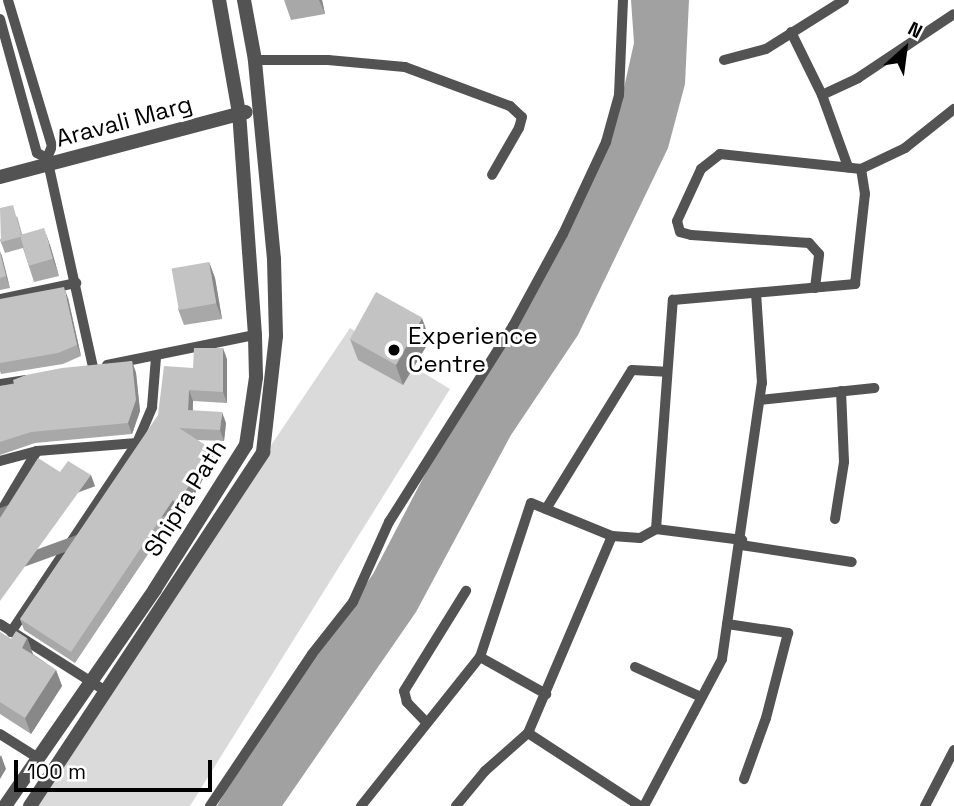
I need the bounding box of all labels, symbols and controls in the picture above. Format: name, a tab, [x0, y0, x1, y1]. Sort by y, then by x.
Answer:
north arrow	[870, 14, 940, 84]
text: N	[904, 16, 927, 44]
street label: Aravali Marg	[53, 89, 195, 153]
place label: Experience Centre	[408, 322, 538, 378]
marker: Experience Centre	[386, 342, 402, 358]
street label: Shipra Path	[138, 434, 232, 562]
scale bar	[18, 746, 215, 790]
text: 100 m	[27, 758, 86, 785]

